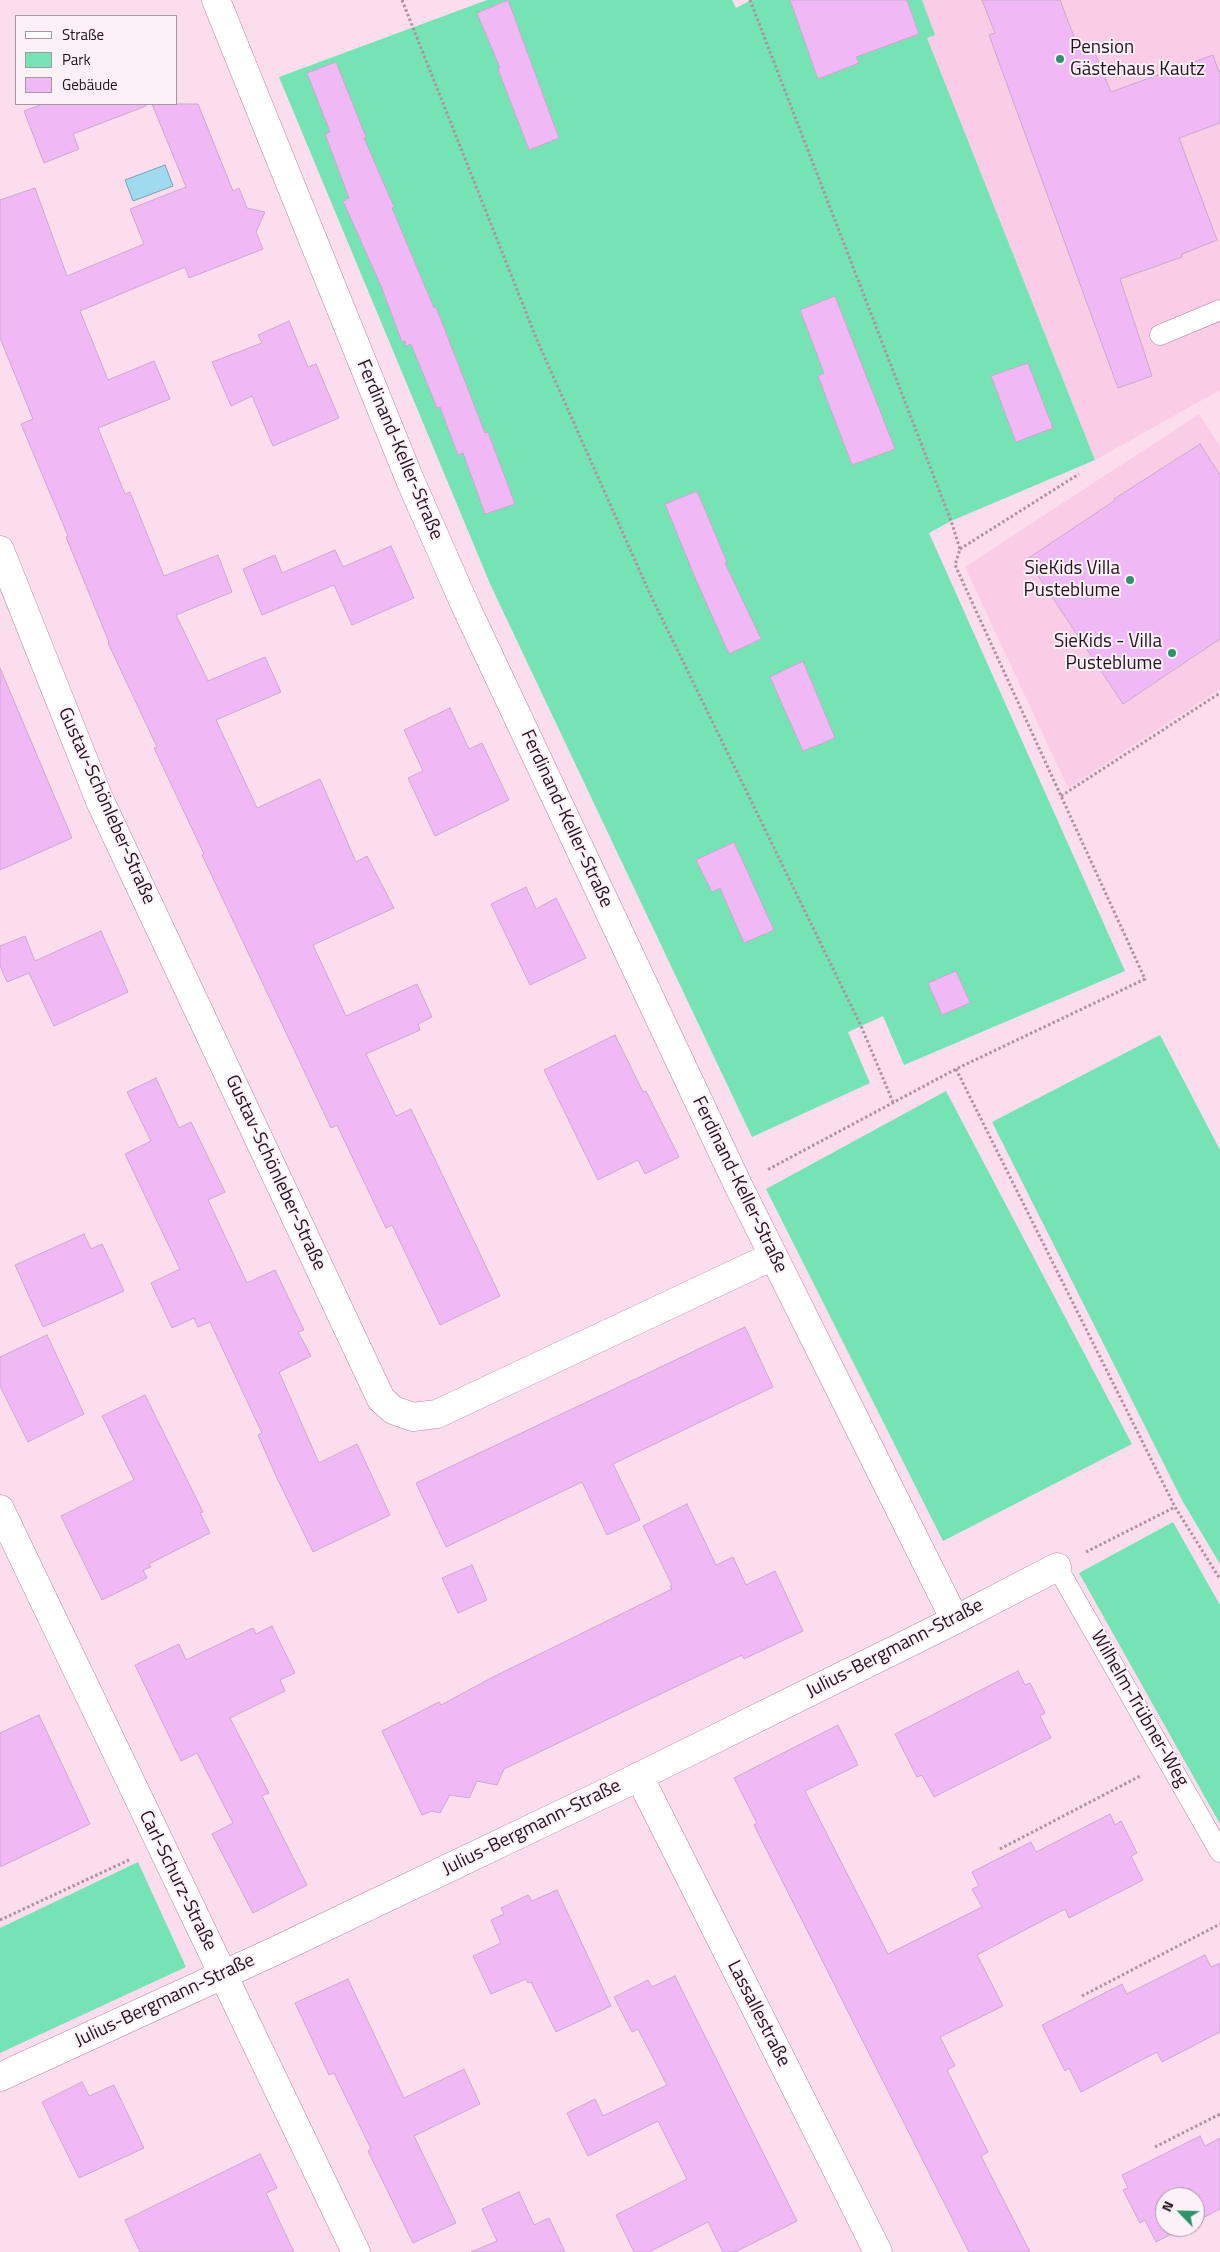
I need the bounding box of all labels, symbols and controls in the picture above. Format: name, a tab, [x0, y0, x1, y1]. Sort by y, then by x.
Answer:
legend	[15, 15, 178, 105]
text: Straße	[62, 23, 104, 46]
place label: Pension Gästehaus Kautz	[1070, 37, 1205, 81]
text: Park	[62, 48, 91, 71]
marker: Pension Gästehaus Kautz	[1054, 53, 1066, 65]
text: Gebäude	[62, 73, 118, 96]
street label: Ferdinand-Keller-Straße	[351, 356, 447, 544]
place label: SieKids Villa Pusteblume	[1024, 558, 1120, 602]
marker: SieKids Villa Pusteblume	[1124, 574, 1136, 586]
place label: SieKids - Villa Pusteblume	[1054, 631, 1162, 675]
marker: SieKids - Villa Pusteblume	[1166, 647, 1178, 659]
street label: Gustav-Schönleber-Straße	[52, 704, 160, 908]
street label: Ferdinand-Keller-Straße	[515, 727, 617, 911]
street label: Gustav-Schönleber-Straße	[220, 1072, 330, 1274]
street label: Ferdinand-Keller-Straße	[686, 1093, 792, 1277]
street label: Julius-Bergmann-Straße	[803, 1594, 987, 1704]
street label: Wilhelm-Trübner-Weg	[1085, 1627, 1193, 1791]
street label: Julius-Bergmann-Straße	[439, 1775, 625, 1881]
street label: Carl-Schurz-Straße	[133, 1807, 221, 1955]
street label: Julius-Bergmann-Straße	[72, 1949, 258, 2053]
street label: Lassallestraße	[721, 1957, 795, 2071]
north arrow	[1155, 2187, 1205, 2237]
text: N	[1155, 2197, 1178, 2215]

